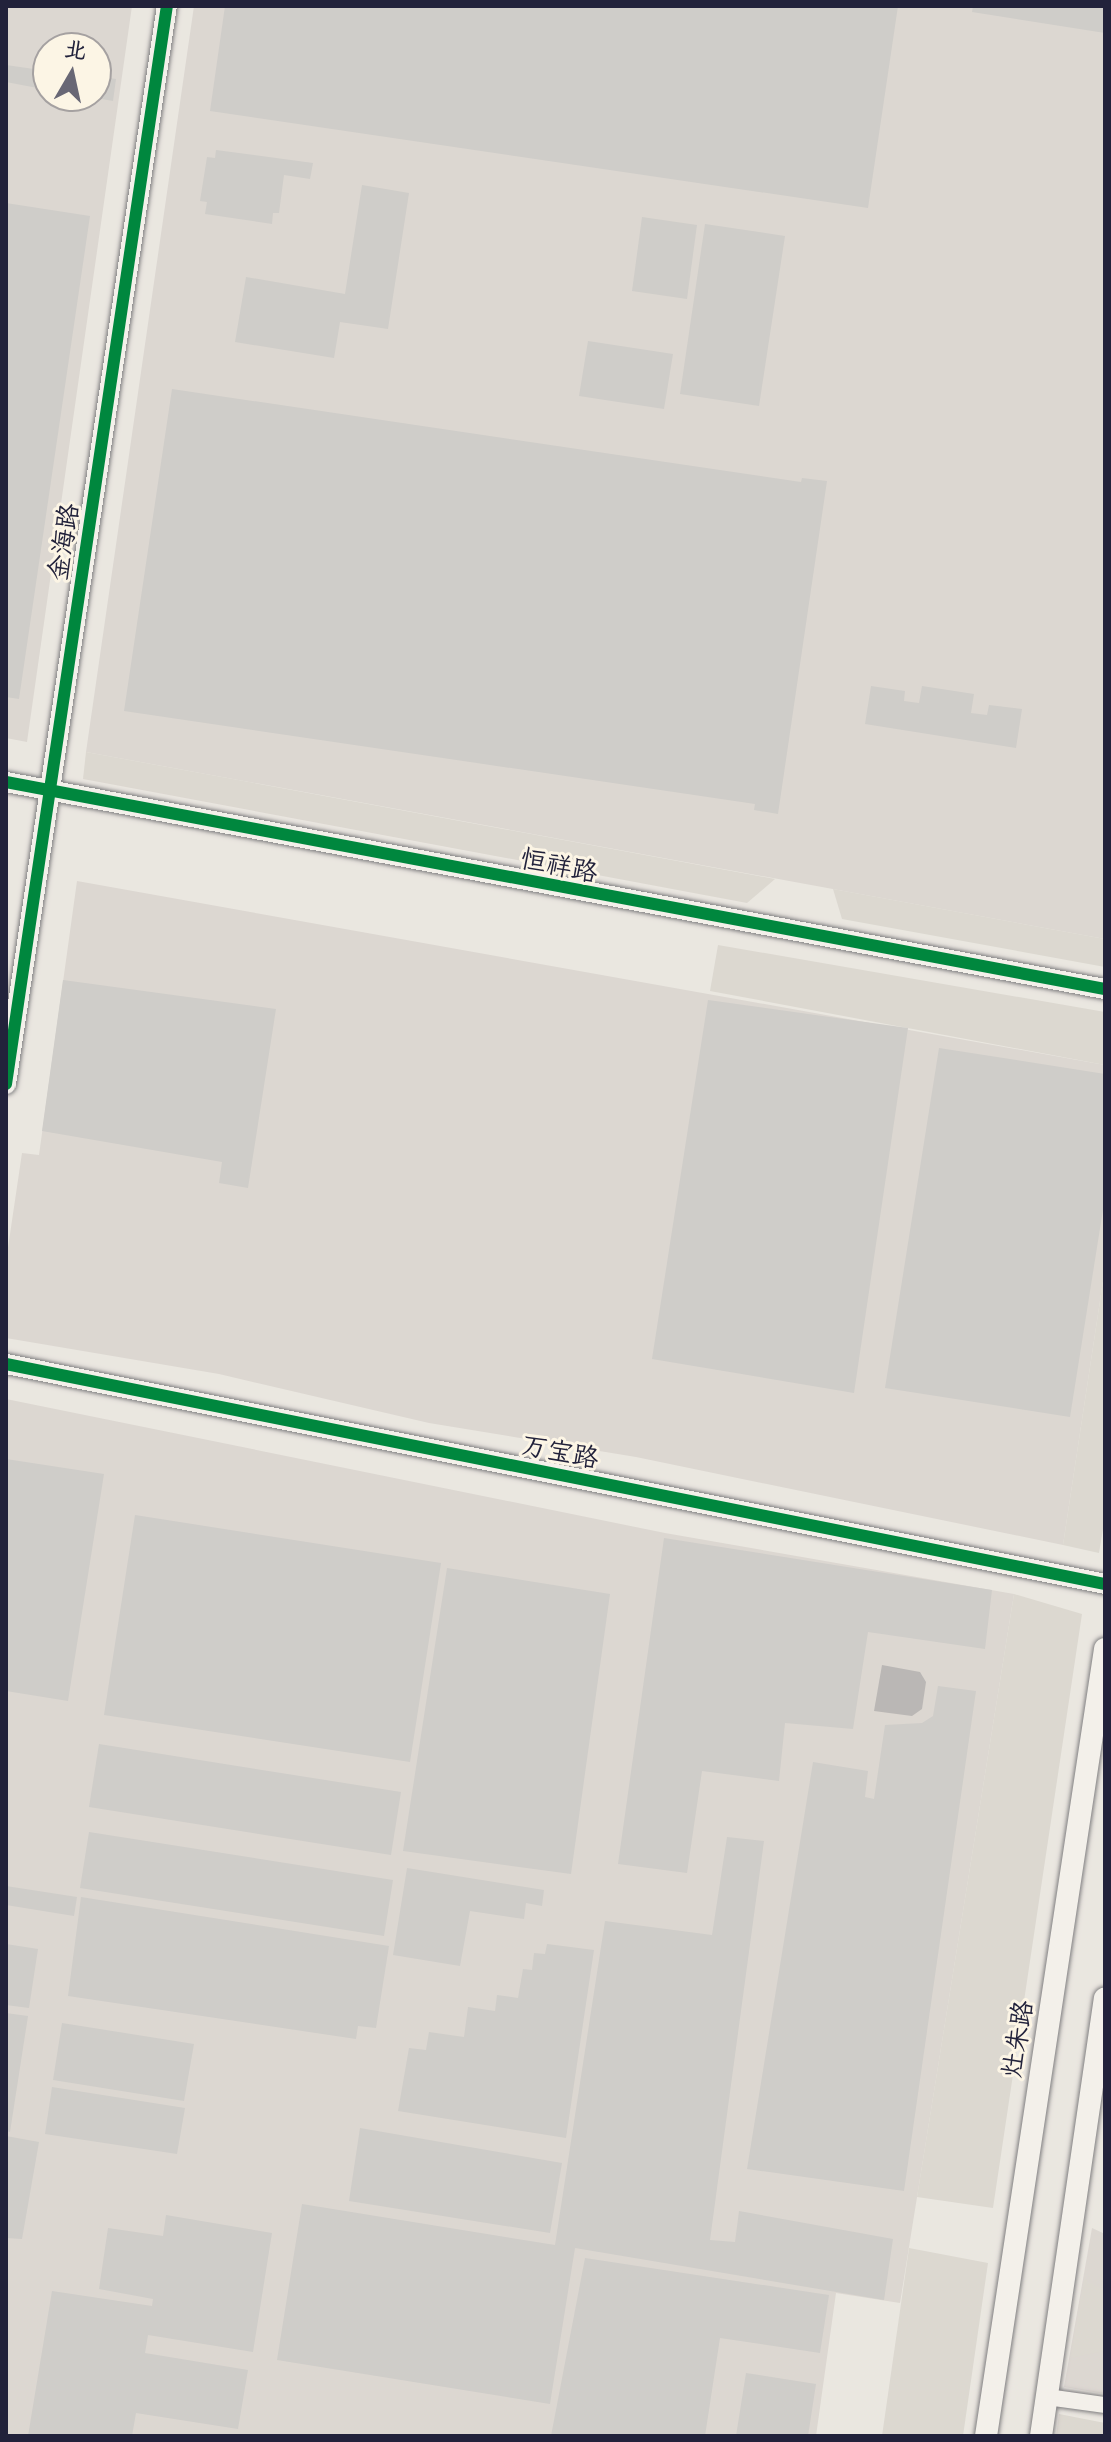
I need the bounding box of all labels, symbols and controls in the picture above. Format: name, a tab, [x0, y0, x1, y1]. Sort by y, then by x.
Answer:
text: 北	[62, 29, 89, 71]
north arrow	[32, 32, 112, 112]
street label: 金海路	[42, 501, 86, 583]
street label: 恒祥路	[518, 843, 600, 889]
street label: 万宝路	[519, 1429, 601, 1475]
street label: 灶朱路	[996, 1998, 1040, 2080]

